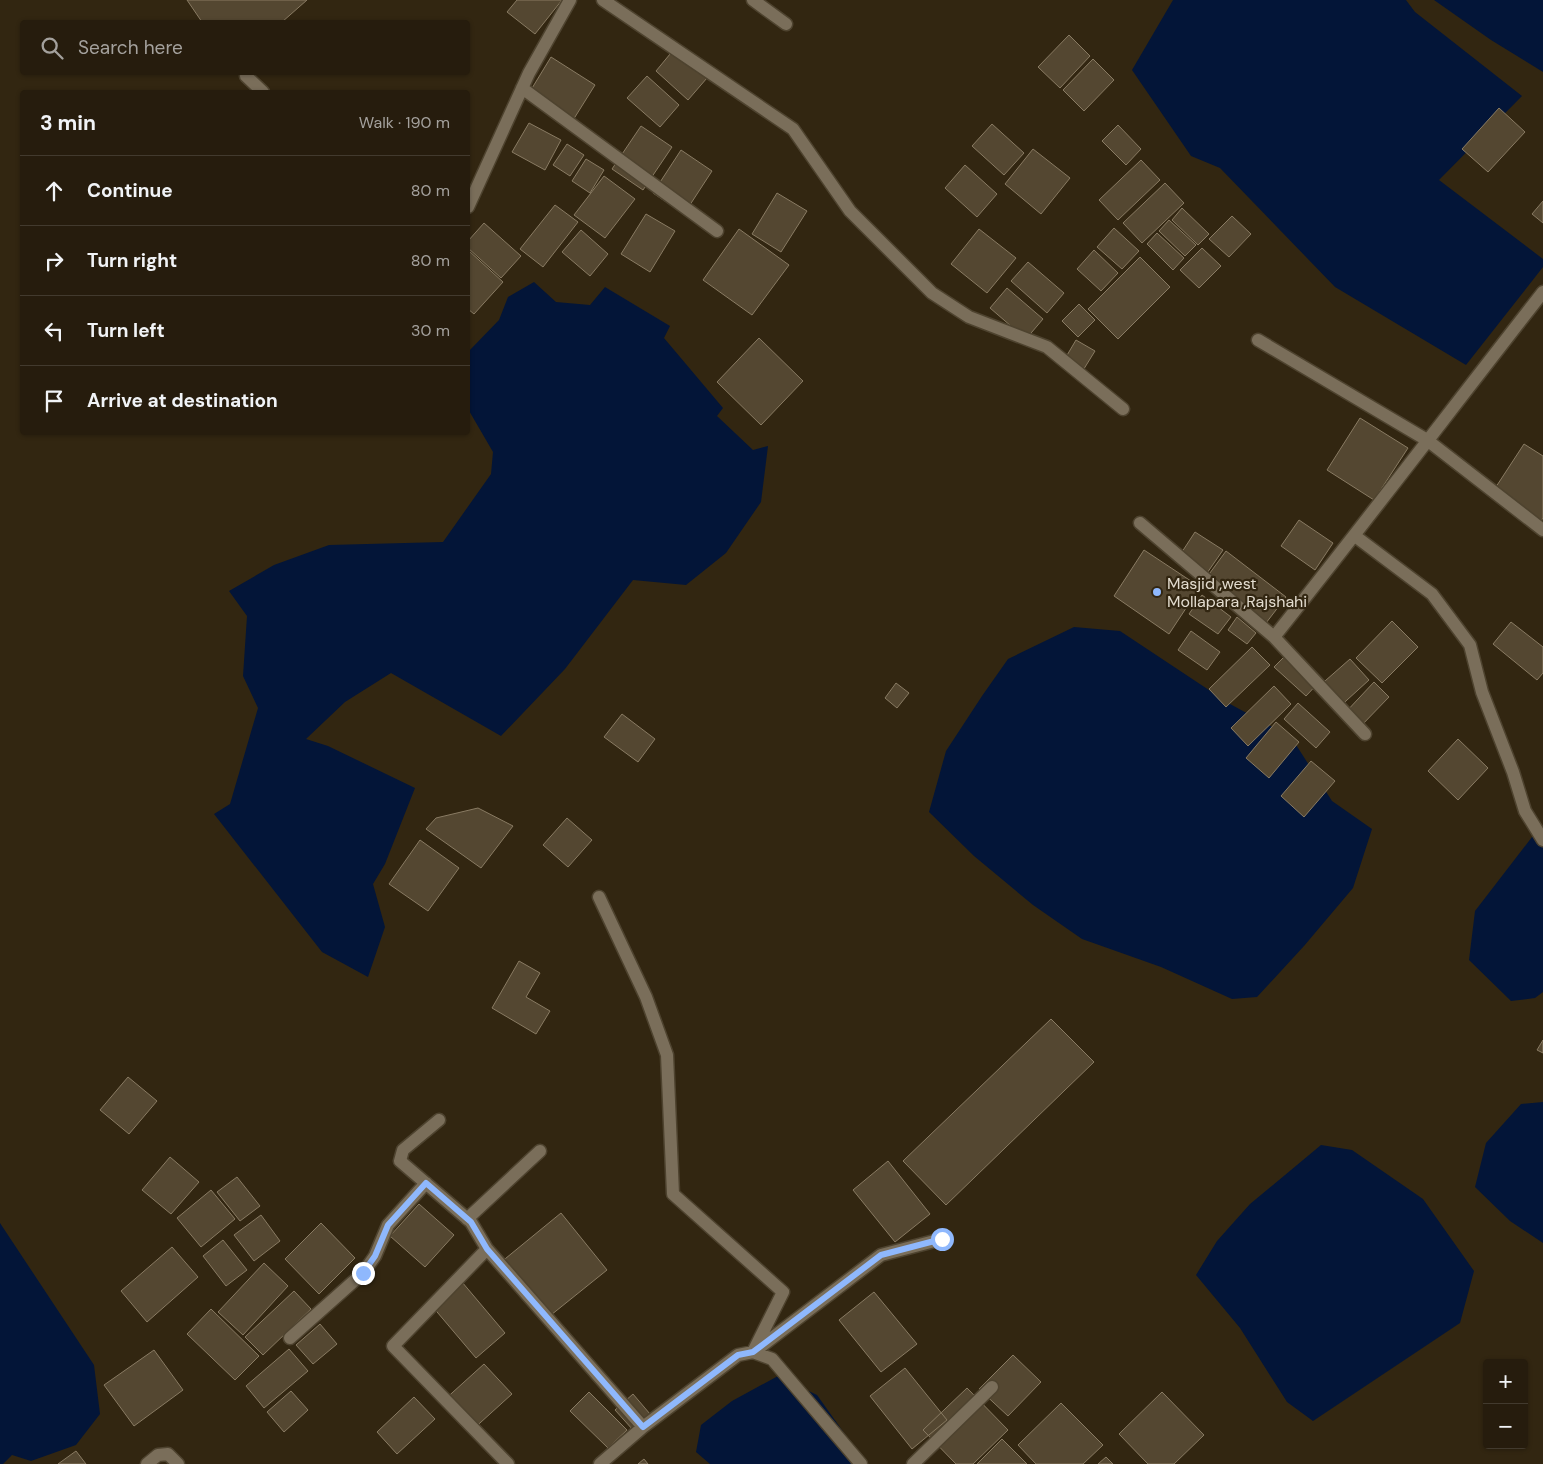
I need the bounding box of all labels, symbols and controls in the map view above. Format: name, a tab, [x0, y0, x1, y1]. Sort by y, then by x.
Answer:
search box	[20, 20, 470, 75]
icon: search	[38, 34, 66, 62]
text: Search here	[78, 35, 183, 60]
text: 3 min	[40, 109, 96, 137]
text: Walk · 190 m	[359, 112, 450, 133]
icon: ahead	[40, 177, 68, 205]
text: Continue	[87, 178, 173, 203]
text: 80 m	[411, 180, 450, 201]
icon: right	[40, 247, 68, 275]
text: Turn right	[87, 248, 177, 273]
text: 80 m	[411, 250, 450, 271]
icon: left	[40, 317, 68, 345]
text: Turn left	[87, 318, 165, 343]
text: 30 m	[411, 320, 450, 341]
icon: arrive	[40, 387, 68, 415]
text: Arrive at destination	[87, 388, 278, 413]
place label: Masjid ,west Mollapara ,Rajshahi	[1167, 573, 1307, 612]
marker: Masjid ,west Mollapara ,Rajshahi	[1151, 586, 1163, 598]
route start	[931, 1228, 954, 1251]
route end	[352, 1262, 375, 1285]
map controls	[1483, 1359, 1528, 1449]
button: +	[1483, 1359, 1528, 1404]
button: −	[1483, 1404, 1528, 1449]

